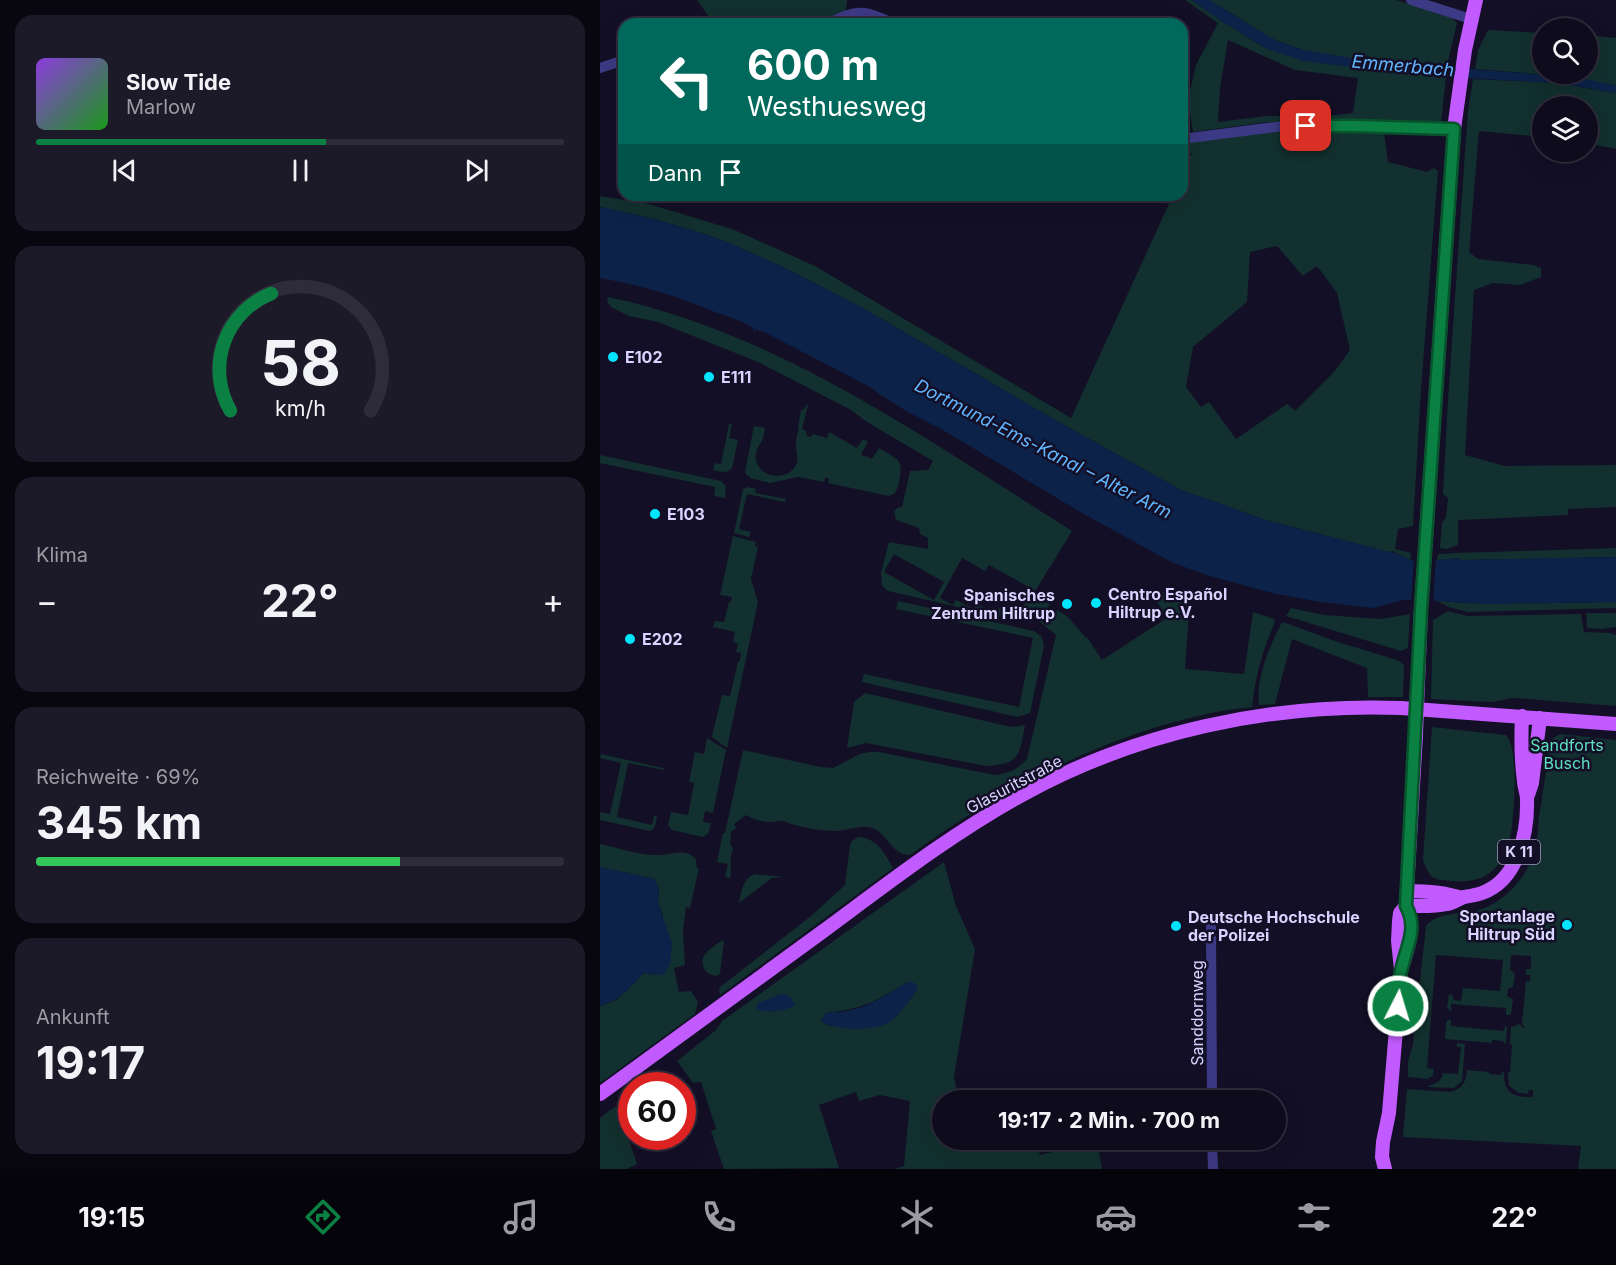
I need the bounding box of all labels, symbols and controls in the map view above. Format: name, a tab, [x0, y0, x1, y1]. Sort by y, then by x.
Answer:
map controls	[1532, 18, 1598, 162]
button: search	[1532, 18, 1598, 84]
text: 600 m	[747, 39, 879, 90]
icon: left	[648, 42, 726, 120]
water label: Emmerbach	[1351, 51, 1455, 80]
text: Slow Tide	[126, 69, 231, 95]
text: Westhuesweg	[747, 90, 927, 123]
text: Marlow	[126, 95, 196, 119]
button: layers	[1532, 96, 1598, 162]
pin	[1280, 100, 1331, 151]
icon: arrive	[1289, 109, 1322, 142]
icon: previous	[108, 154, 141, 187]
icon: pause	[284, 154, 317, 187]
icon: next	[460, 154, 493, 187]
icon: arrive	[714, 156, 747, 189]
text: Dann	[648, 160, 702, 186]
text: 58	[260, 325, 340, 400]
place label: E102	[625, 347, 662, 367]
marker: E102	[606, 350, 620, 364]
place label: E111	[721, 367, 751, 387]
marker: E111	[702, 370, 716, 384]
water label: Dortmund-Ems-Kanal – Alter Arm	[911, 374, 1175, 523]
text: km/h	[275, 395, 325, 421]
place label: E103	[667, 504, 705, 524]
marker: E103	[648, 507, 662, 521]
text: Klima	[36, 543, 88, 567]
text: 22°	[261, 573, 339, 628]
text: −	[36, 581, 58, 621]
text: +	[542, 581, 564, 621]
place label: Centro Español Hiltrup e.V.	[1108, 584, 1227, 622]
place label: Spanisches Zentrum Hiltrup	[931, 585, 1055, 623]
marker: Centro Español Hiltrup e.V.	[1089, 596, 1103, 610]
marker: Spanisches Zentrum Hiltrup	[1060, 597, 1074, 611]
place label: E202	[642, 629, 683, 649]
marker: E202	[623, 632, 637, 646]
park label: Sandforts Busch	[1530, 735, 1604, 773]
street label: Glasuritstraße	[963, 750, 1065, 818]
text: Reichweite · 69%	[36, 765, 200, 789]
text: 345 km	[36, 795, 202, 850]
road number: K 11	[1498, 840, 1540, 864]
place label: Sportanlage Hiltrup Süd	[1459, 906, 1555, 944]
place label: Deutsche Hochschule der Polizei	[1188, 907, 1360, 945]
marker: Sportanlage Hiltrup Süd	[1560, 918, 1574, 932]
marker: Deutsche Hochschule der Polizei	[1169, 919, 1183, 933]
street label: Sanddornweg	[1187, 960, 1207, 1066]
position arrow	[1366, 974, 1430, 1038]
text: Ankunft	[36, 1005, 110, 1029]
text: 19:17	[36, 1035, 145, 1090]
speed limit sign: 60	[618, 1072, 696, 1150]
text: 19:17 · 2 Min. · 700 m	[998, 1107, 1220, 1133]
icon: directions	[302, 1196, 344, 1238]
icon: music	[500, 1196, 542, 1238]
icon: phone	[698, 1196, 740, 1238]
icon: climate	[896, 1196, 938, 1238]
icon: car	[1095, 1196, 1137, 1238]
icon: filters	[1293, 1196, 1335, 1238]
text: 19:15	[78, 1201, 145, 1234]
text: 22°	[1491, 1201, 1538, 1234]

